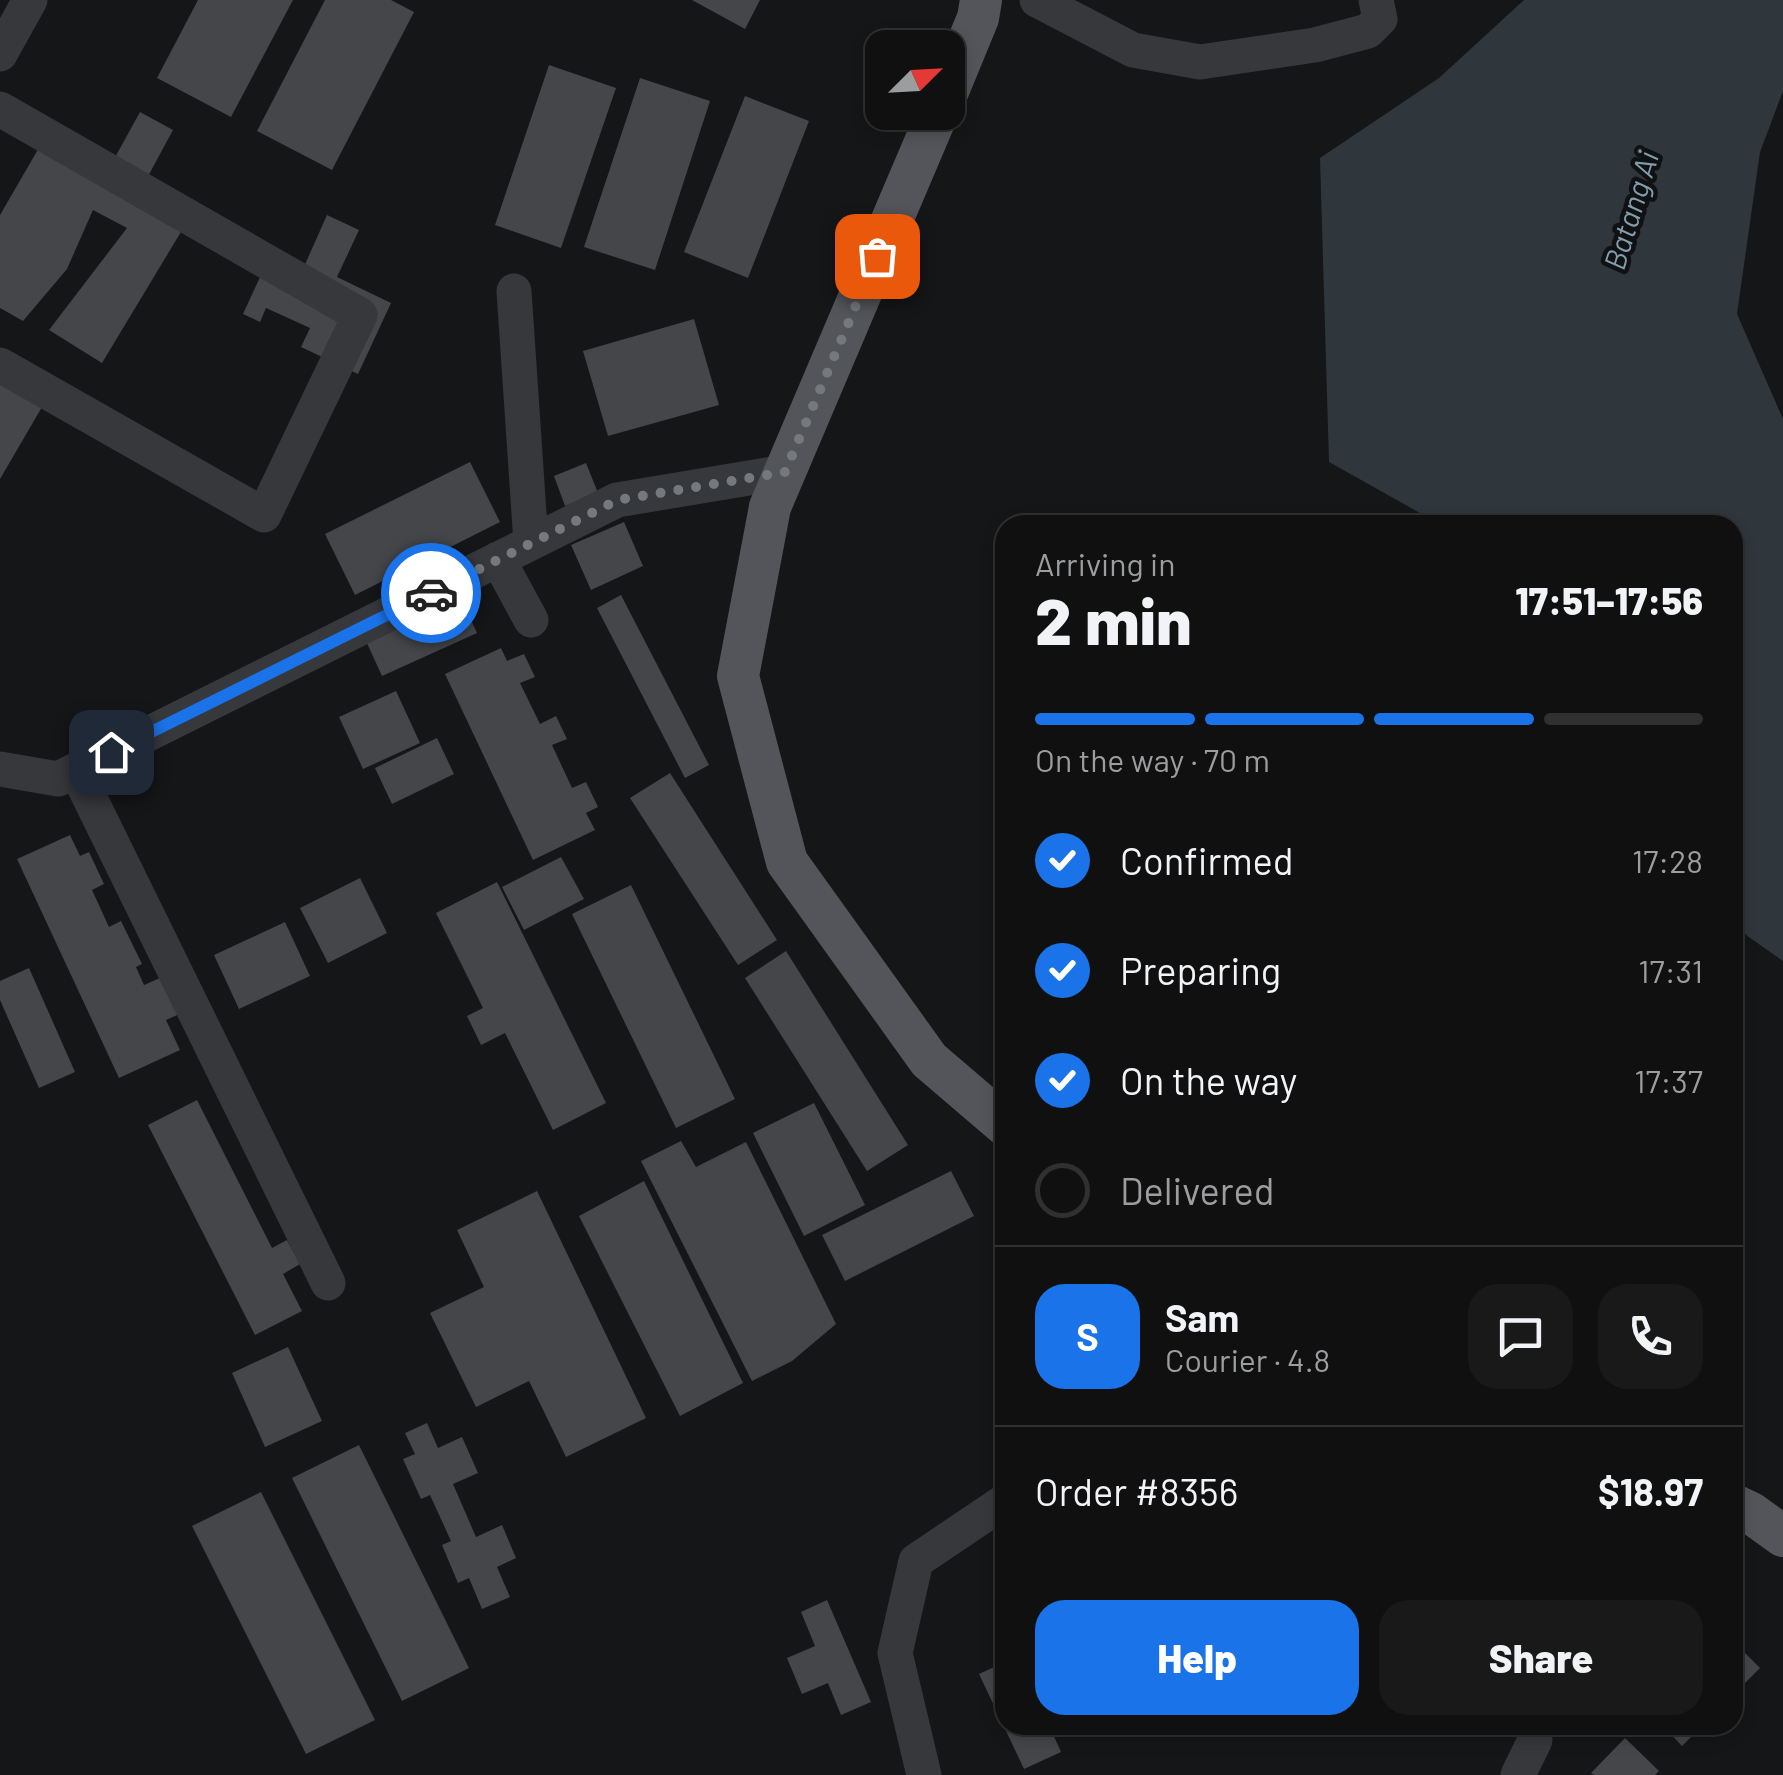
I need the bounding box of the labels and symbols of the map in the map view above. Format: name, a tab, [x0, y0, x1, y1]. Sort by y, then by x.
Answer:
north arrow	[865, 30, 965, 130]
water label: Batang Ai	[1595, 146, 1665, 274]
pin	[835, 214, 920, 299]
courier	[381, 543, 481, 643]
pin	[69, 710, 154, 795]

